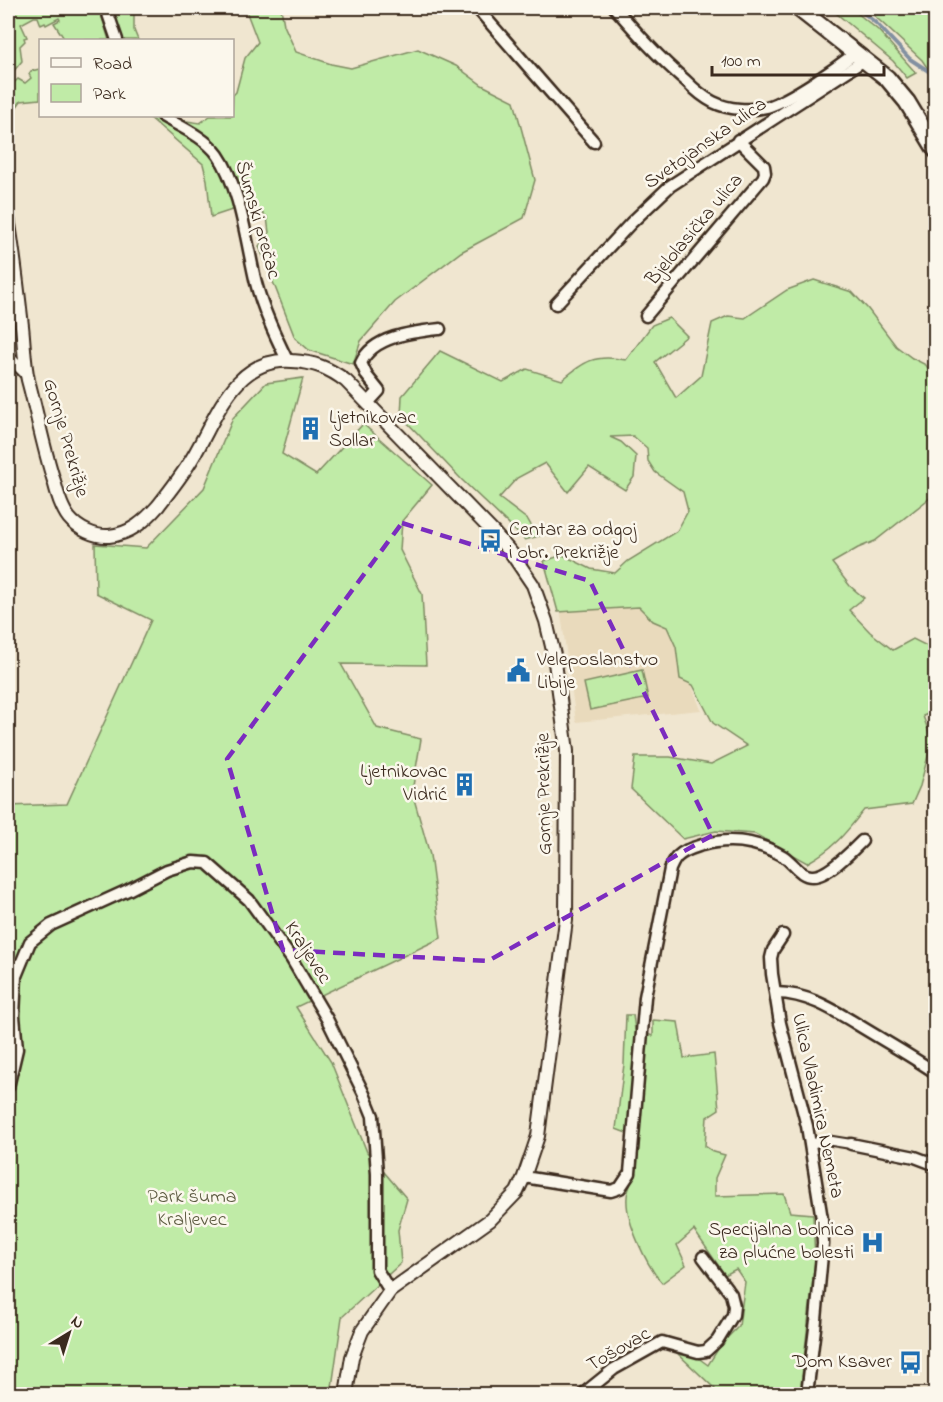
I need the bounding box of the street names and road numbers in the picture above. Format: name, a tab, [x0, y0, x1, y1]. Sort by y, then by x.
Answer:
street label: Svetojanska ulica	[639, 91, 773, 197]
street label: Šumski prečac	[226, 157, 288, 283]
street label: Bjelolasička ulica	[639, 167, 751, 293]
street label: Gornje Prekrižje	[34, 375, 96, 501]
street label: Gornje Prekrižje	[529, 733, 561, 855]
street label: Kraljevec	[276, 916, 338, 990]
street label: Ulica Vladimira Nemeta	[783, 1011, 851, 1201]
street label: Tošovac	[582, 1320, 656, 1380]

